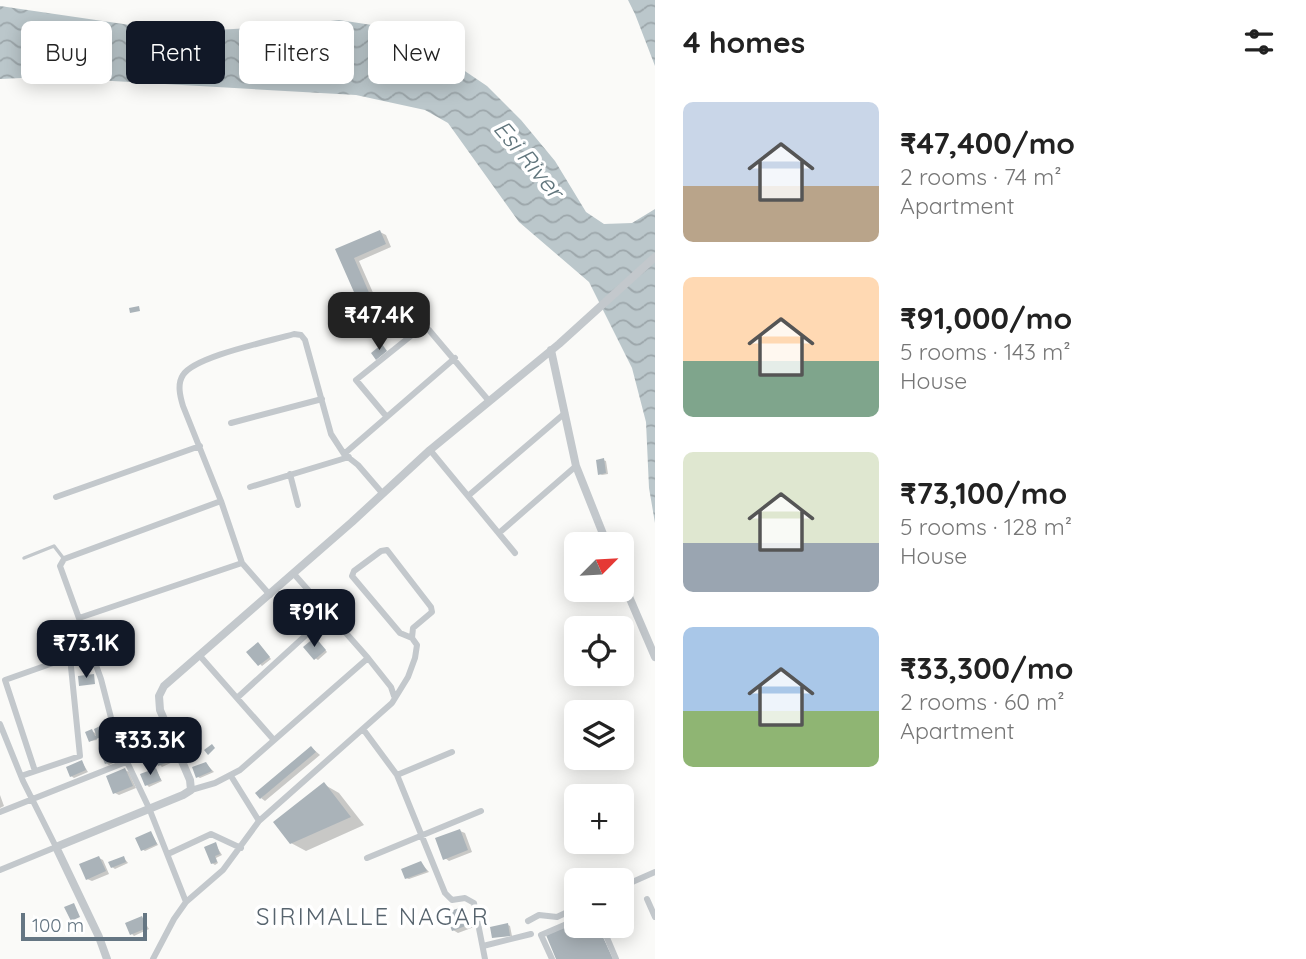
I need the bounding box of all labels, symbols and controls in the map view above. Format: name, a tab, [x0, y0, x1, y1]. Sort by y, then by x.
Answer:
chip: Buy	[21, 21, 112, 84]
chip: Rent	[126, 21, 225, 84]
chip: Filters	[239, 21, 354, 84]
chip: New	[368, 21, 465, 84]
text: 4 homes	[683, 23, 805, 61]
icon: filters	[1240, 23, 1278, 61]
water label: Esi River	[488, 114, 572, 206]
text: ₹47,400/mo	[900, 124, 1075, 162]
icon: home	[739, 130, 823, 214]
text: 2 rooms · 74 m²	[900, 162, 1062, 191]
text: Apartment	[900, 191, 1014, 220]
pin: ₹47.4K	[322, 292, 436, 352]
text: ₹91,000/mo	[900, 299, 1072, 337]
text: ₹47.4K	[344, 300, 414, 329]
icon: home	[739, 305, 823, 389]
text: 5 rooms · 143 m²	[900, 337, 1071, 366]
text: House	[900, 366, 967, 395]
text: ₹73,100/mo	[900, 474, 1067, 512]
icon: home	[739, 480, 823, 564]
text: 5 rooms · 128 m²	[900, 512, 1072, 541]
north arrow	[564, 532, 634, 602]
map controls	[564, 532, 634, 938]
text: House	[900, 541, 967, 570]
pin: ₹91K	[273, 590, 355, 649]
text: ₹91K	[289, 597, 339, 626]
button: locate	[564, 616, 634, 686]
pin: ₹73.1K	[29, 620, 143, 680]
text: ₹73.1K	[53, 628, 119, 657]
text: ₹33,300/mo	[900, 649, 1073, 687]
icon: home	[739, 655, 823, 739]
text: 2 rooms · 60 m²	[900, 687, 1065, 716]
button: layers	[564, 700, 634, 770]
text: Apartment	[900, 716, 1014, 745]
pin: ₹33.3K	[93, 718, 207, 777]
text: ₹33.3K	[115, 725, 185, 754]
button: +	[564, 784, 634, 854]
button: −	[564, 868, 634, 938]
district label: SIRIMALLE NAGAR	[256, 901, 490, 931]
scale bar	[21, 910, 147, 942]
text: 100 m	[32, 913, 84, 937]

